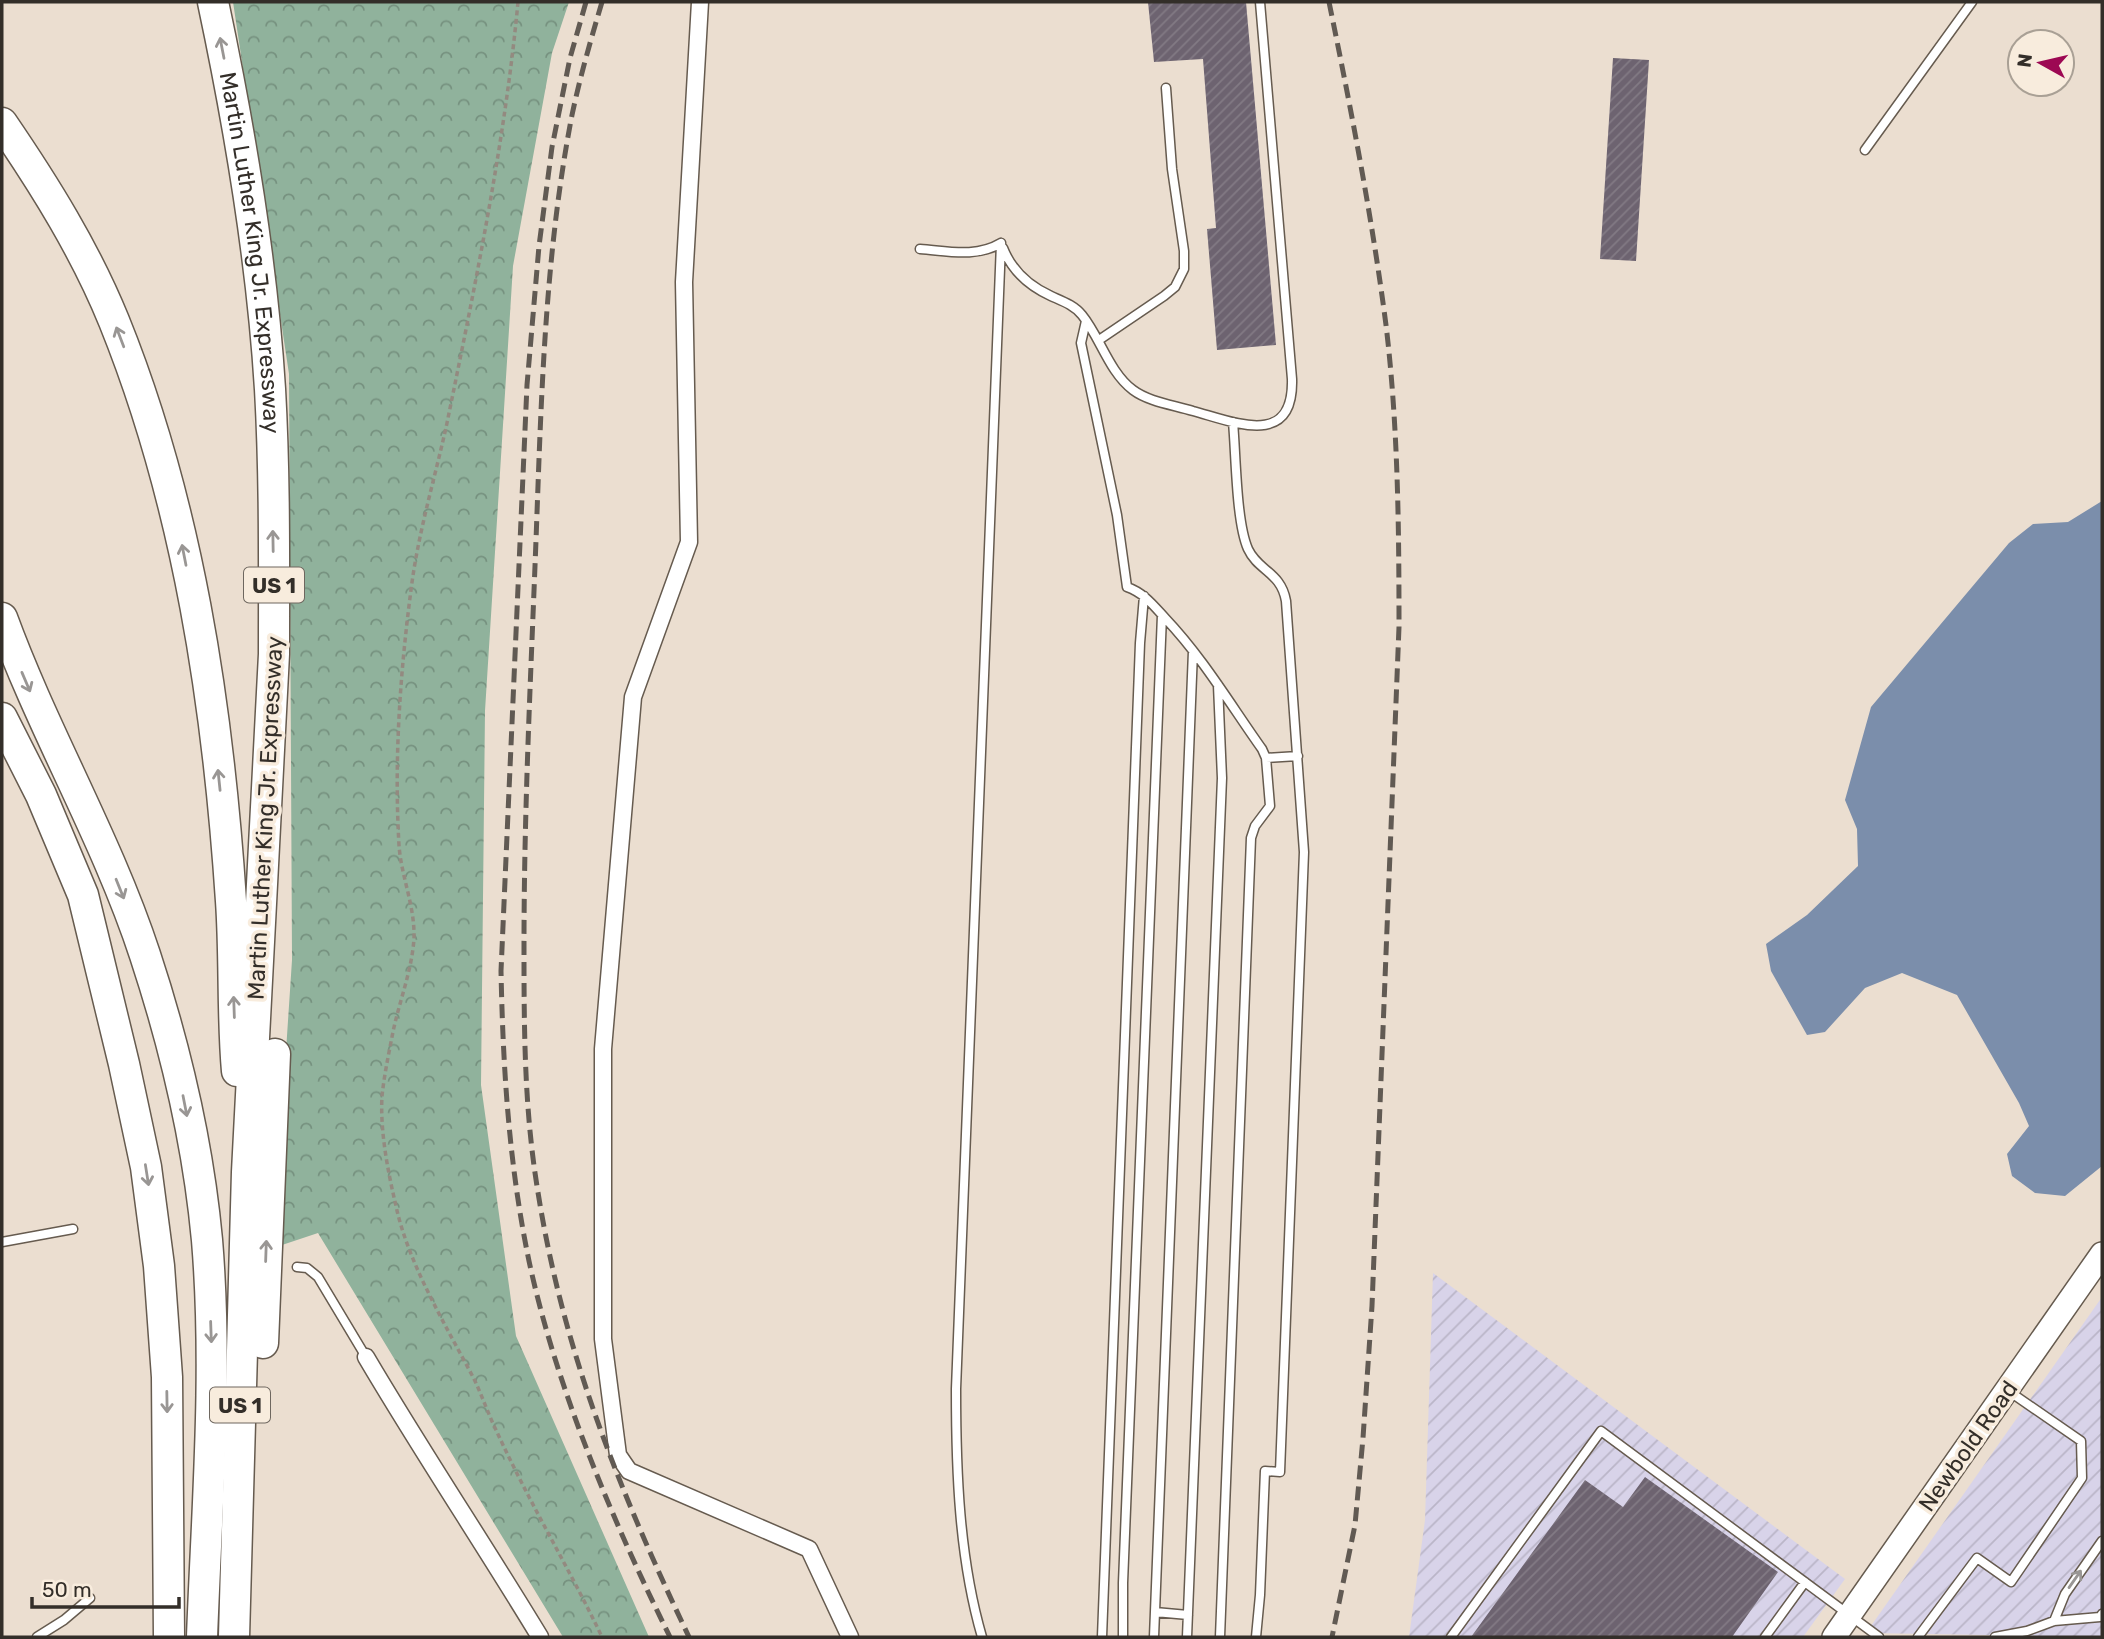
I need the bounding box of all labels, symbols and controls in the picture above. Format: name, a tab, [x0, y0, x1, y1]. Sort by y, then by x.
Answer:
north arrow	[2006, 28, 2076, 98]
one-way arrow	[215, 37, 228, 60]
text: N	[2012, 52, 2037, 69]
street label: Martin Luther King Jr. Expressway	[214, 70, 286, 434]
one-way arrow	[112, 327, 125, 349]
one-way arrow	[266, 530, 280, 553]
one-way arrow	[177, 544, 191, 567]
road number: US 1	[244, 568, 304, 602]
street label: Martin Luther King Jr. Expressway	[241, 635, 289, 1000]
one-way arrow	[21, 670, 34, 692]
one-way arrow	[212, 769, 225, 792]
one-way arrow	[114, 878, 127, 899]
one-way arrow	[227, 995, 241, 1018]
one-way arrow	[179, 1094, 192, 1117]
one-way arrow	[141, 1163, 154, 1186]
one-way arrow	[260, 1240, 273, 1263]
one-way arrow	[204, 1320, 218, 1343]
street label: Newbold Road	[1913, 1375, 2023, 1517]
road number: US 1	[210, 1388, 270, 1422]
one-way arrow	[161, 1390, 174, 1413]
scale bar	[32, 1566, 178, 1610]
one-way arrow	[2068, 1570, 2082, 1589]
text: 50 m	[42, 1577, 92, 1602]

